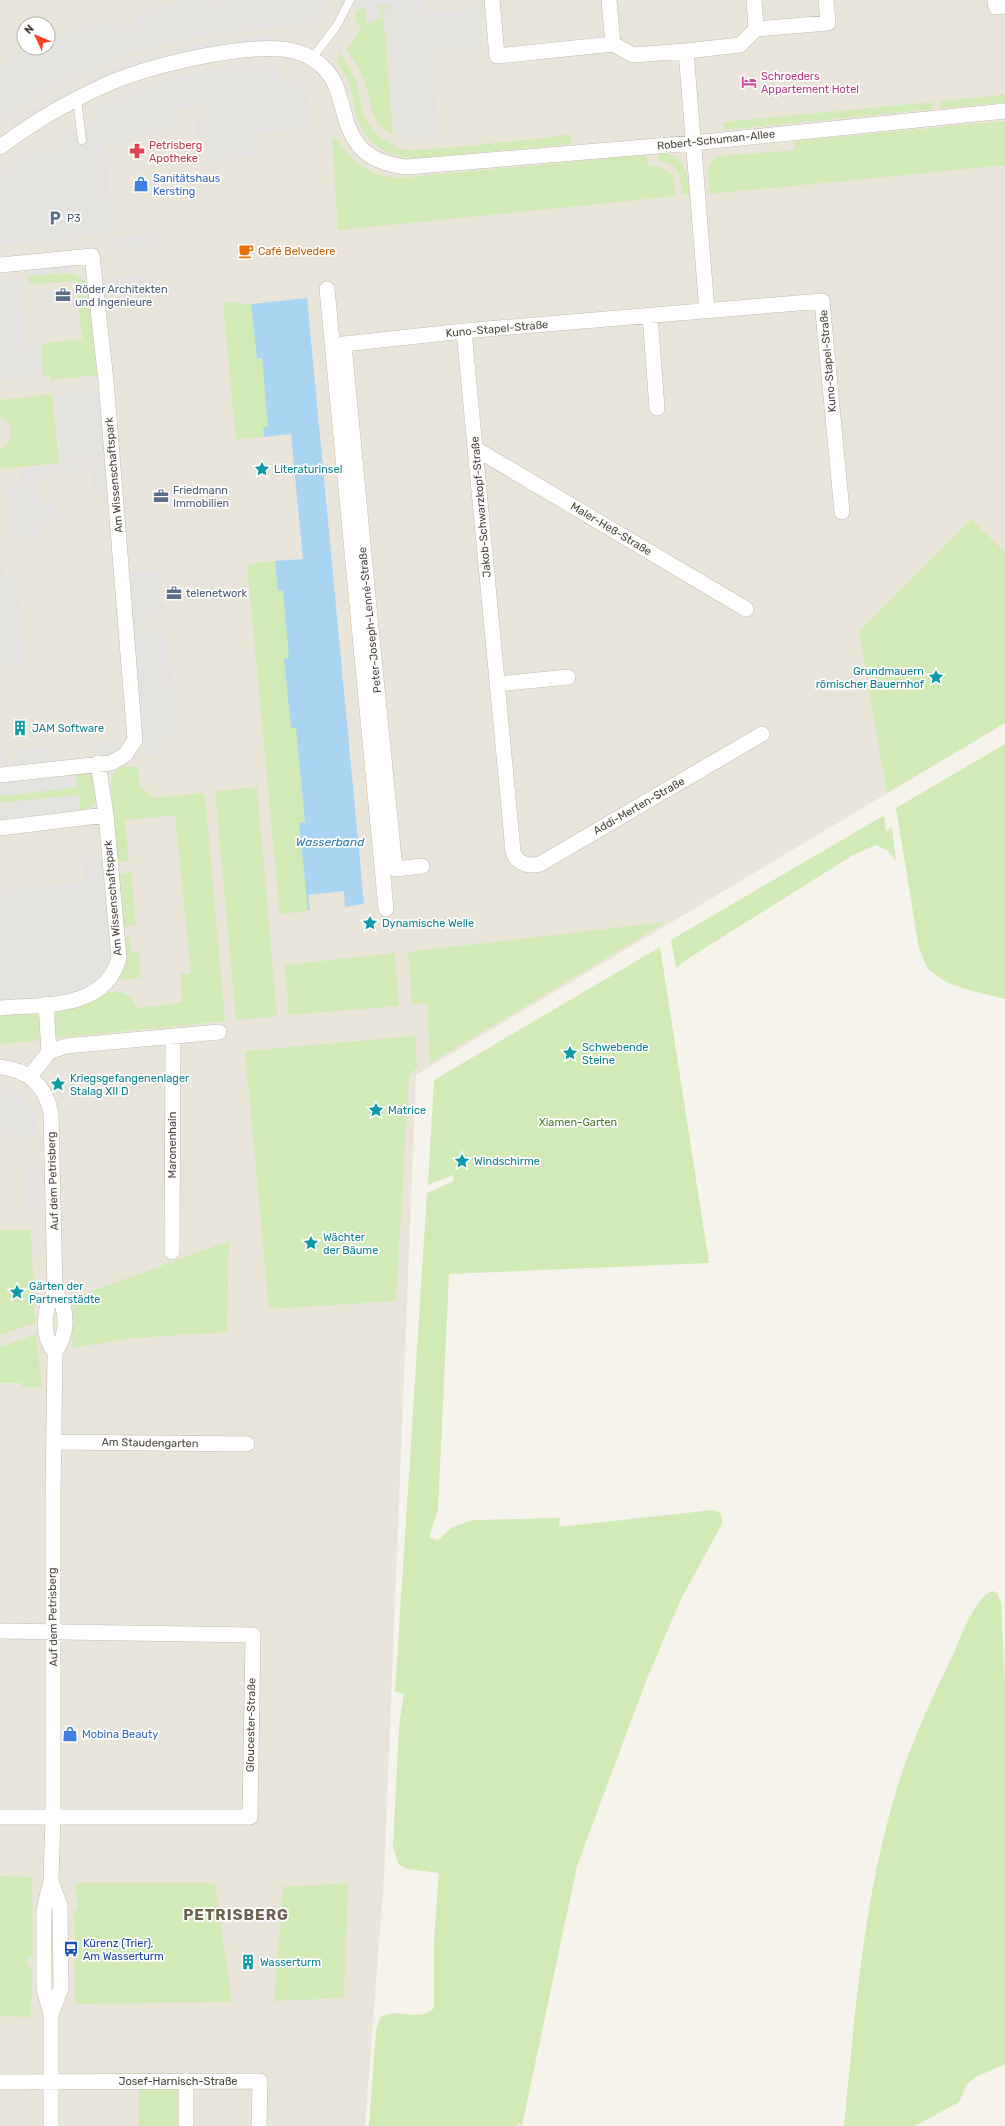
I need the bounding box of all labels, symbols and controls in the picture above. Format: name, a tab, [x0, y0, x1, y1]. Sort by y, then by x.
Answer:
north arrow	[16, 16, 56, 56]
text: N	[22, 22, 37, 37]
place label: Schroeders Appartement Hotel	[761, 70, 859, 96]
hotel icon: Schroeders Appartement Hotel	[740, 73, 758, 91]
street label: Robert-Schuman-Allee	[656, 127, 776, 153]
place label: Petrisberg Apotheke	[149, 139, 202, 165]
pharmacy icon: Petrisberg Apotheke	[128, 142, 146, 160]
place label: Sanitätshaus Kersting	[153, 172, 221, 198]
shop icon: Sanitätshaus Kersting	[132, 175, 150, 193]
parking icon: P3	[46, 209, 64, 227]
place label: P3	[67, 212, 81, 225]
cafe icon: Café Belvedere	[237, 242, 255, 260]
place label: Café Belvedere	[258, 245, 336, 258]
place label: Röder Architekten und Ingenieure	[75, 283, 168, 309]
office icon: Röder Architekten und Ingenieure	[54, 286, 72, 304]
street label: Kuno-Stapel-Straße	[817, 309, 839, 413]
street label: Kuno-Stapel-Straße	[445, 318, 549, 340]
street label: Am Wissenschaftspark	[102, 416, 126, 533]
street label: Jakob-Schwarzkopf-Straße	[468, 436, 494, 578]
place icon: Literaturinsel	[253, 460, 271, 478]
place label: Literaturinsel	[274, 463, 342, 476]
place label: Friedmann Immobilien	[173, 484, 229, 510]
office icon: Friedmann Immobilien	[152, 487, 170, 505]
street label: Maler-Heß-Straße	[568, 500, 654, 558]
street label: Peter-Joseph-Lenné-Straße	[356, 546, 384, 694]
office icon: telenetwork	[165, 584, 183, 602]
place label: telenetwork	[186, 587, 248, 600]
place label: Grundmauern römischer Bauernhof	[816, 665, 925, 691]
place icon: Grundmauern römischer Bauernhof	[927, 668, 945, 686]
building icon: JAM Software	[11, 719, 29, 737]
place label: JAM Software	[32, 722, 104, 735]
street label: Addi-Merten-Straße	[591, 774, 687, 838]
water label: Wasserband	[296, 835, 365, 849]
street label: Am Wissenschaftspark	[101, 839, 125, 956]
place icon: Dynamische Welle	[361, 914, 379, 932]
place label: Dynamische Welle	[382, 917, 474, 930]
place label: Schwebende Steine	[582, 1041, 648, 1067]
place icon: Schwebende Steine	[561, 1044, 579, 1062]
place label: Kriegsgefangenenlager Stalag XII D	[70, 1072, 190, 1098]
place icon: Kriegsgefangenenlager Stalag XII D	[49, 1075, 67, 1093]
place icon: Matrice	[367, 1101, 385, 1119]
place label: Matrice	[388, 1104, 426, 1117]
street label: Maronenhain	[166, 1112, 179, 1178]
park label: Xiamen-Garten	[539, 1116, 617, 1129]
street label: Auf dem Petrisberg	[45, 1131, 61, 1231]
place icon: Windschirme	[453, 1152, 471, 1170]
place label: Windschirme	[474, 1155, 540, 1168]
place label: Wächter der Bäume	[323, 1231, 378, 1257]
place icon: Wächter der Bäume	[302, 1234, 320, 1252]
place label: Gärten der Partnerstädte	[29, 1280, 101, 1306]
place icon: Gärten der Partnerstädte	[8, 1283, 26, 1301]
street label: Am Staudengarten	[101, 1436, 199, 1450]
street label: Auf dem Petrisberg	[46, 1567, 60, 1667]
street label: Gloucester-Straße	[244, 1678, 258, 1772]
shop icon: Mobina Beauty	[61, 1725, 79, 1743]
place label: Mobina Beauty	[82, 1728, 158, 1741]
district label: PETRISBERG	[183, 1906, 289, 1924]
place label: Kürenz (Trier), Am Wasserturm	[83, 1937, 164, 1963]
bus stop icon: Kürenz (Trier), Am Wasserturm	[62, 1940, 80, 1958]
building icon: Wasserturm	[239, 1953, 257, 1971]
place label: Wasserturm	[260, 1956, 321, 1969]
street label: Josef-Harnisch-Straße	[118, 2075, 238, 2088]

